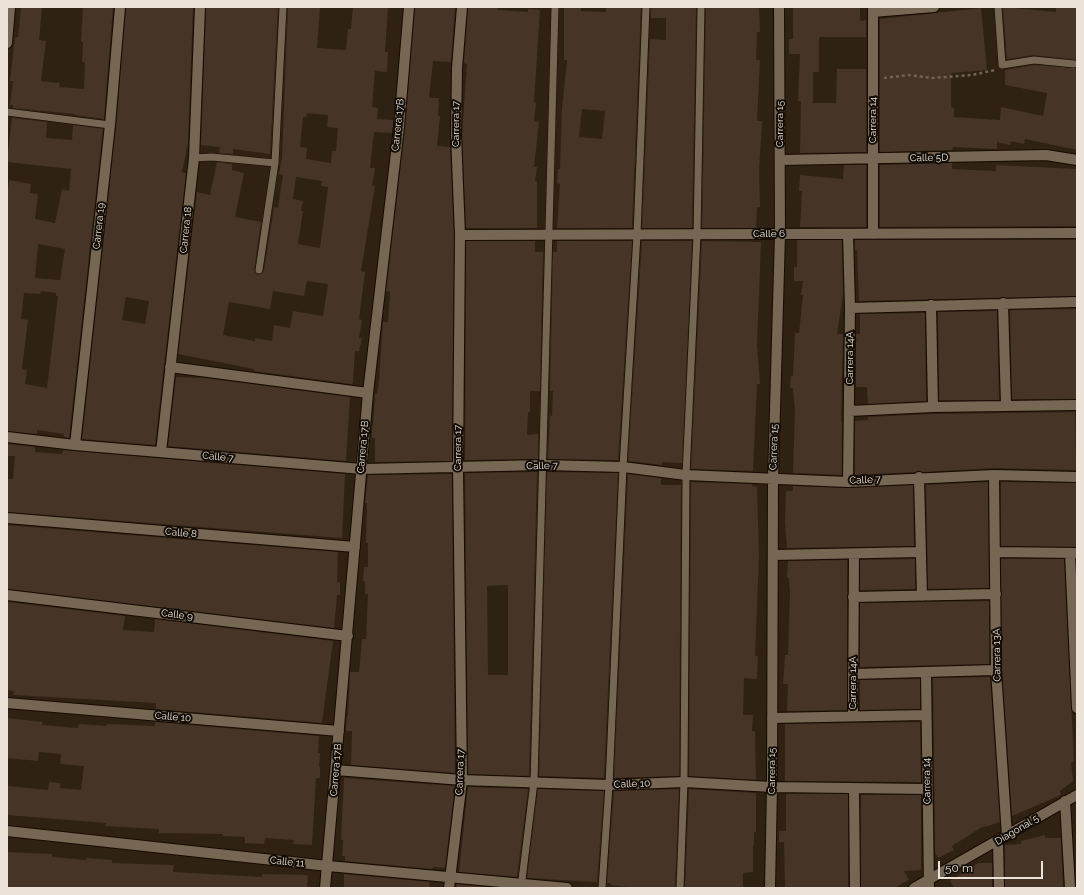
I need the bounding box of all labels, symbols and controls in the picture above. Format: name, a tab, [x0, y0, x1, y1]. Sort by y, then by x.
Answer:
street label: Carrera 14	[867, 97, 879, 143]
street label: Carrera 17B	[389, 98, 407, 152]
street label: Carrera 17	[450, 101, 462, 147]
street label: Carrera 15	[774, 101, 786, 147]
street label: Calle 5D	[910, 152, 948, 164]
street label: Carrera 19	[91, 202, 107, 250]
street label: Carrera 18	[178, 206, 194, 254]
street label: Calle 6	[753, 228, 785, 240]
street label: Carrera 14A	[844, 331, 856, 385]
street label: Carrera 17B	[355, 420, 371, 474]
street label: Carrera 15	[767, 424, 781, 470]
street label: Carrera 17	[452, 425, 464, 471]
street label: Calle 7	[202, 450, 234, 464]
street label: Calle 7	[526, 460, 558, 472]
street label: Calle 7	[849, 473, 881, 487]
street label: Calle 8	[164, 526, 198, 540]
street label: Calle 9	[160, 607, 194, 623]
street label: Carrera 13A	[991, 628, 1003, 682]
street label: Carrera 14A	[847, 656, 859, 710]
street label: Calle 10	[154, 709, 192, 725]
street label: Carrera 17B	[328, 743, 344, 797]
street label: Carrera 15	[766, 748, 778, 794]
street label: Carrera 17	[453, 749, 467, 795]
street label: Carrera 14	[921, 758, 933, 804]
street label: Calle 10	[614, 777, 650, 791]
street label: Diagonal 5	[993, 812, 1041, 848]
scale bar	[940, 853, 1045, 879]
street label: Calle 11	[269, 854, 305, 870]
text: 50 m	[945, 861, 973, 875]

